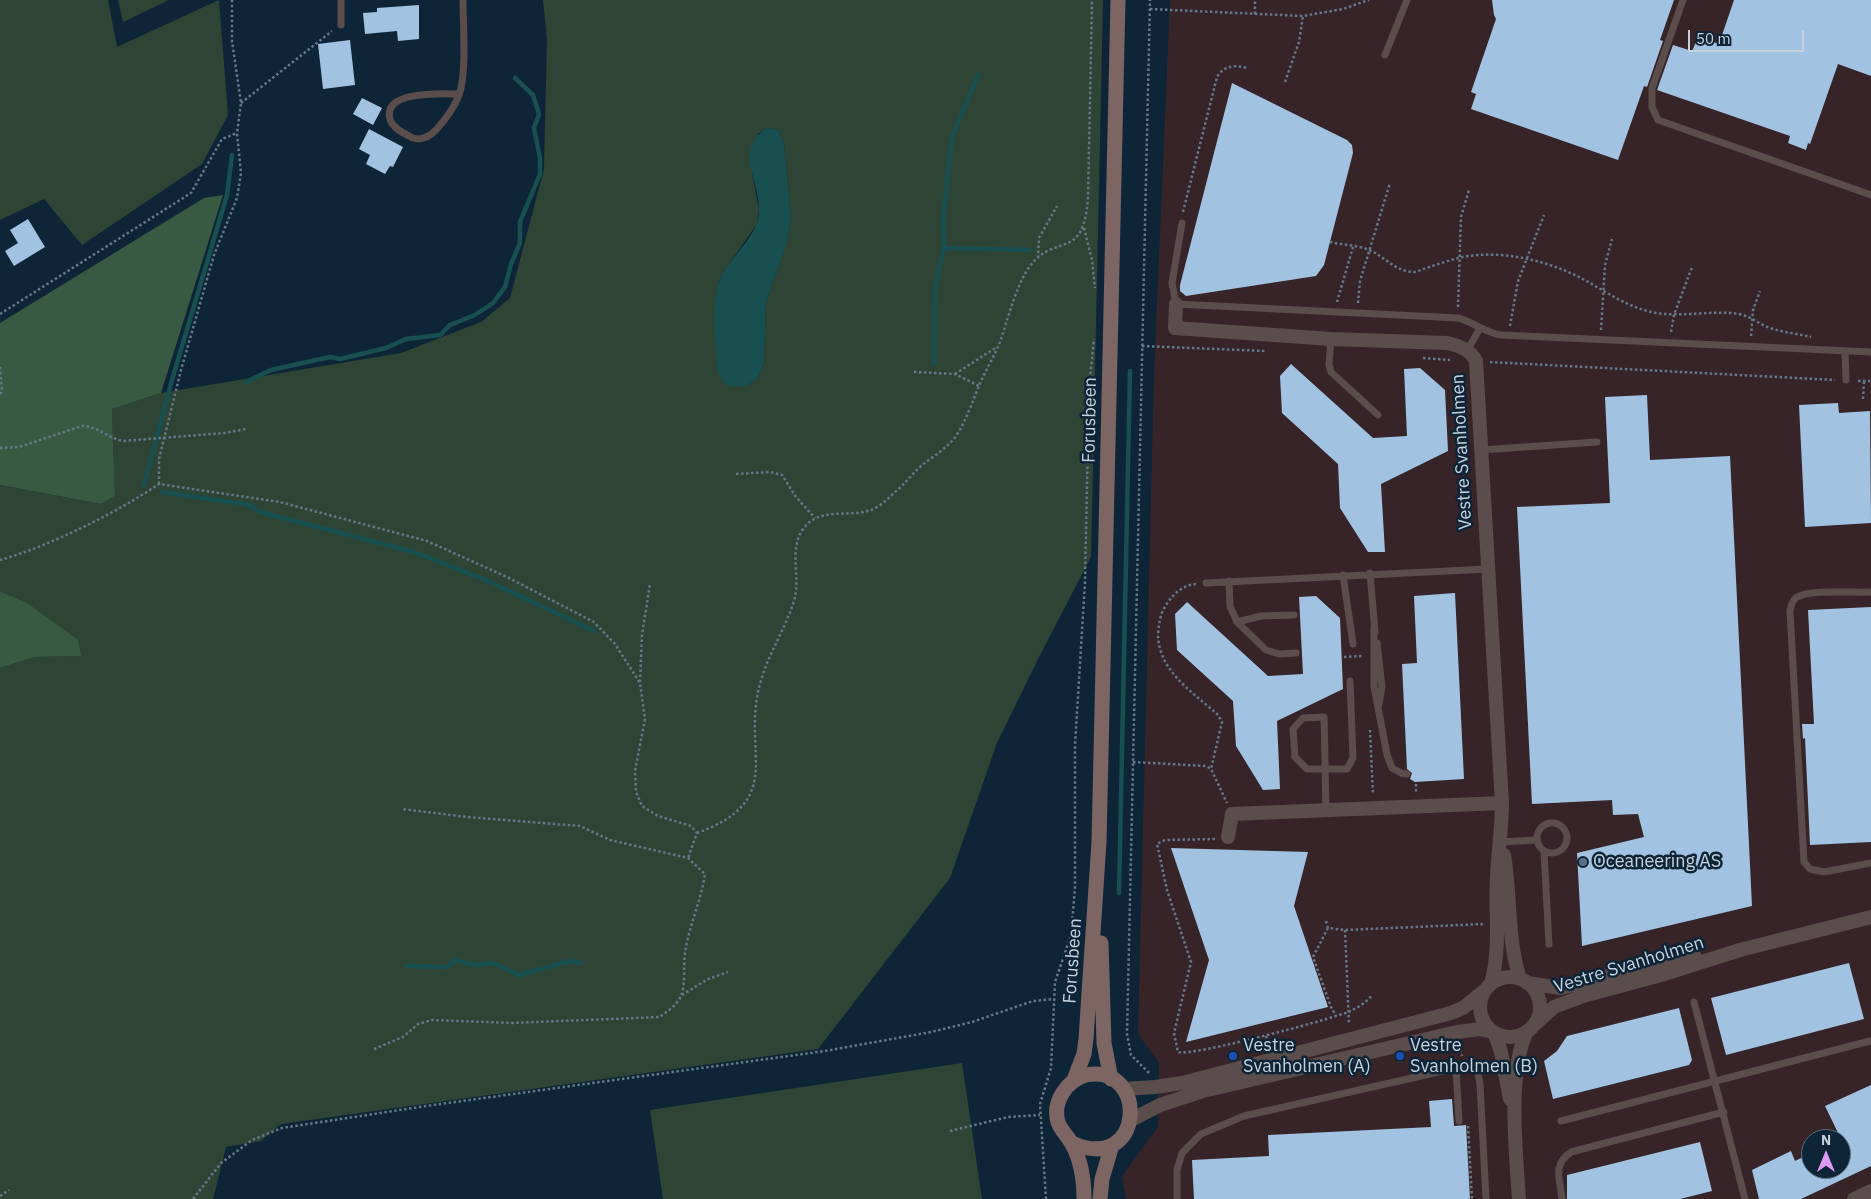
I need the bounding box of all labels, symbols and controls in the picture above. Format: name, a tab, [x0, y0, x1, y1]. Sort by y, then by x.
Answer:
scale bar	[1691, 20, 1807, 52]
text: 50 m	[1696, 29, 1731, 48]
street label: Vestre Svanholmen	[1447, 374, 1477, 530]
street label: Forusbeen	[1078, 377, 1102, 463]
place label: Oceaneering AS	[1593, 851, 1721, 873]
marker: Oceaneering AS	[1577, 856, 1589, 868]
street label: Forusbeen	[1059, 917, 1087, 1005]
street label: Vestre Svanholmen	[1551, 932, 1707, 998]
place label: Vestre Svanholmen (A)	[1243, 1035, 1371, 1078]
place label: Vestre Svanholmen (B)	[1410, 1035, 1538, 1078]
marker: Vestre Svanholmen (A)	[1227, 1050, 1239, 1062]
marker: Vestre Svanholmen (B)	[1394, 1050, 1406, 1062]
north arrow	[1801, 1129, 1851, 1179]
text: N	[1821, 1131, 1831, 1149]

